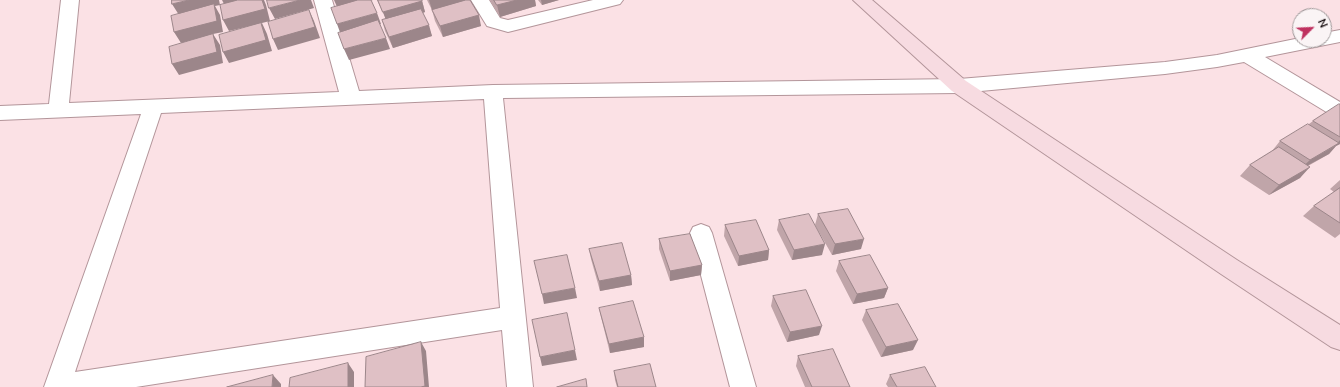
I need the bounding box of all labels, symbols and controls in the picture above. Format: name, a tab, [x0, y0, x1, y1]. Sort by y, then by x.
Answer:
north arrow	[1292, 8, 1332, 48]
text: N	[1314, 17, 1331, 30]

